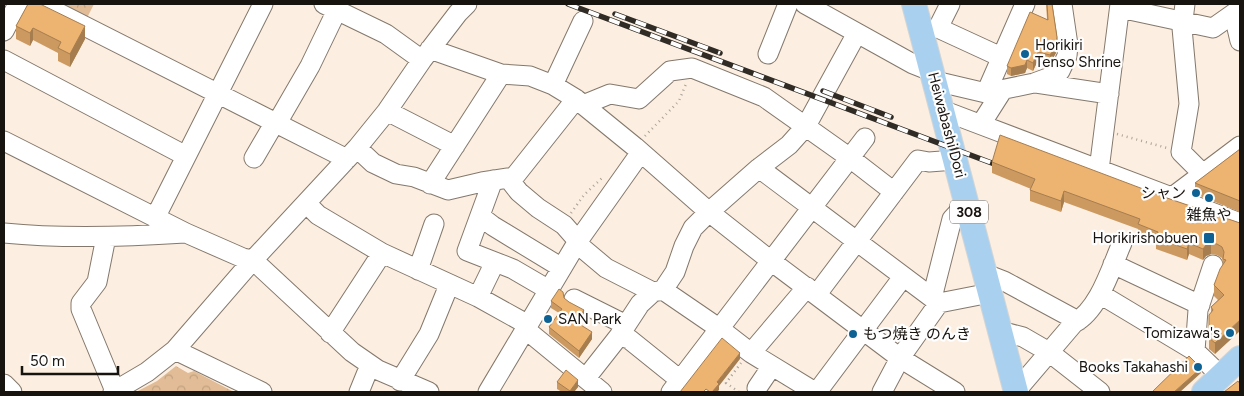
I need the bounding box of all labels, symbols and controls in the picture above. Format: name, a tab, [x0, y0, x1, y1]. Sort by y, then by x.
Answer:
place label: Horikiri Tenso Shrine	[1035, 36, 1121, 71]
marker: Horikiri Tenso Shrine	[1019, 48, 1031, 60]
street label: Heiwabashi Dori	[924, 70, 970, 180]
place label: シャン	[1141, 184, 1186, 202]
marker: シャン	[1190, 187, 1202, 199]
marker: 雑魚や	[1203, 192, 1215, 204]
road number: 308	[950, 200, 988, 223]
place label: 雑魚や	[1186, 206, 1232, 224]
place label: Horikirishobuen	[1092, 229, 1198, 247]
marker: Horikirishobuen	[1202, 231, 1216, 245]
place label: SAN Park	[558, 310, 622, 328]
marker: SAN Park	[542, 313, 554, 325]
place label: Tomizawa's	[1144, 324, 1220, 342]
place label: もつ焼き のんき	[863, 325, 971, 343]
marker: Tomizawa's	[1224, 327, 1236, 339]
marker: もつ焼き のんき	[847, 328, 859, 340]
scale bar	[22, 344, 119, 376]
text: 50 m	[30, 352, 65, 370]
place label: Books Takahashi	[1079, 358, 1188, 376]
marker: Books Takahashi	[1192, 361, 1204, 373]

